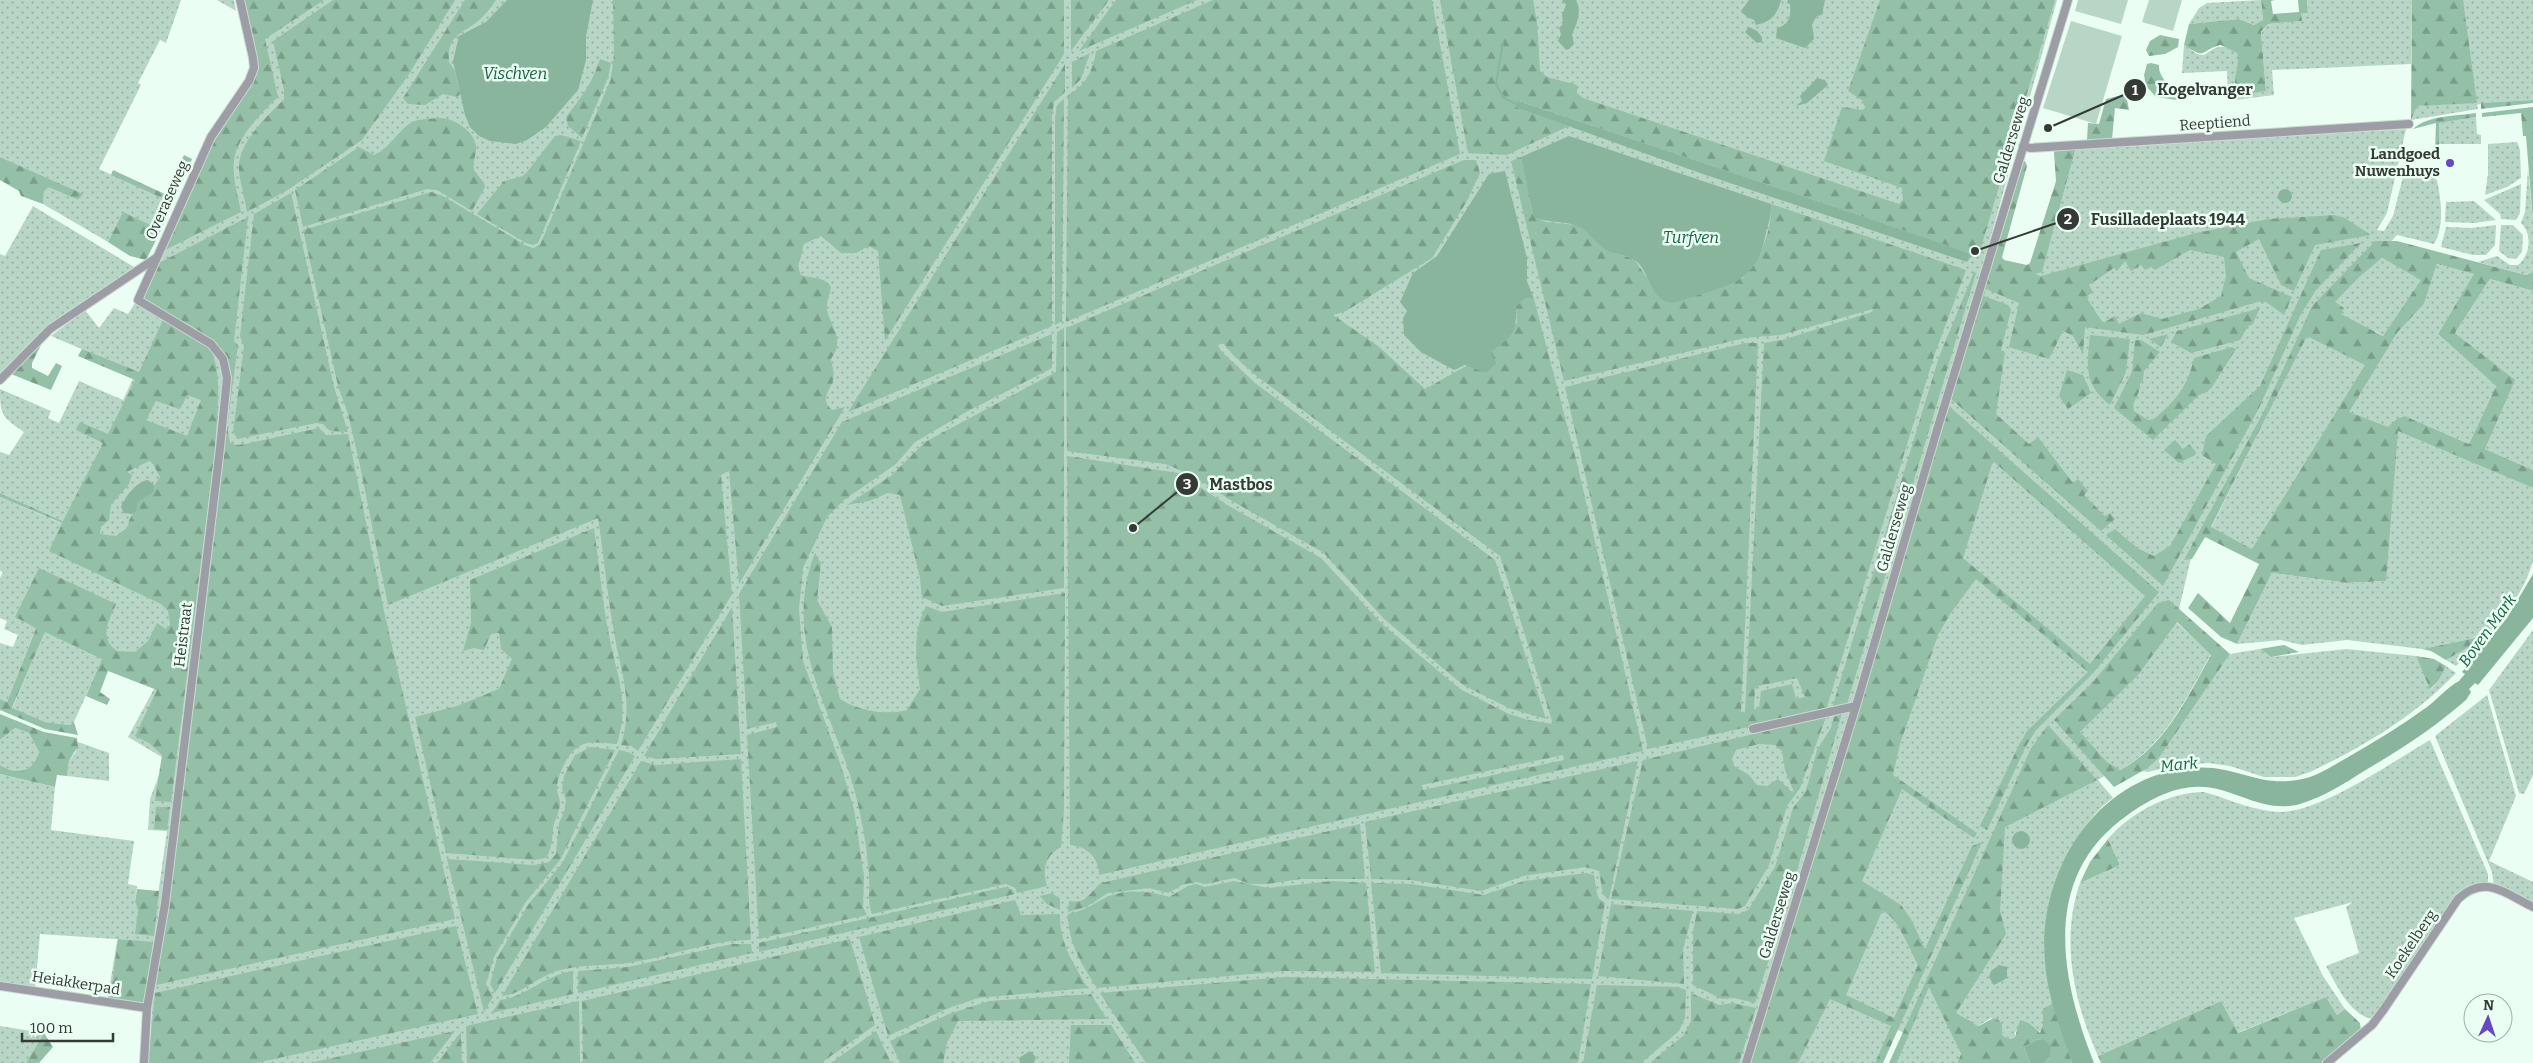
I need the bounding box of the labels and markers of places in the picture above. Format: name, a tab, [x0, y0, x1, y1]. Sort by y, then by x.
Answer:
callout: Kogelvanger	[2122, 74, 2263, 105]
place label: Landgoed Nuwenhuys	[2355, 145, 2440, 180]
marker: Landgoed Nuwenhuys	[2444, 157, 2456, 169]
callout: Fusilladeplaats 1944	[2056, 203, 2256, 234]
callout: Mastbos	[1174, 469, 1283, 500]

